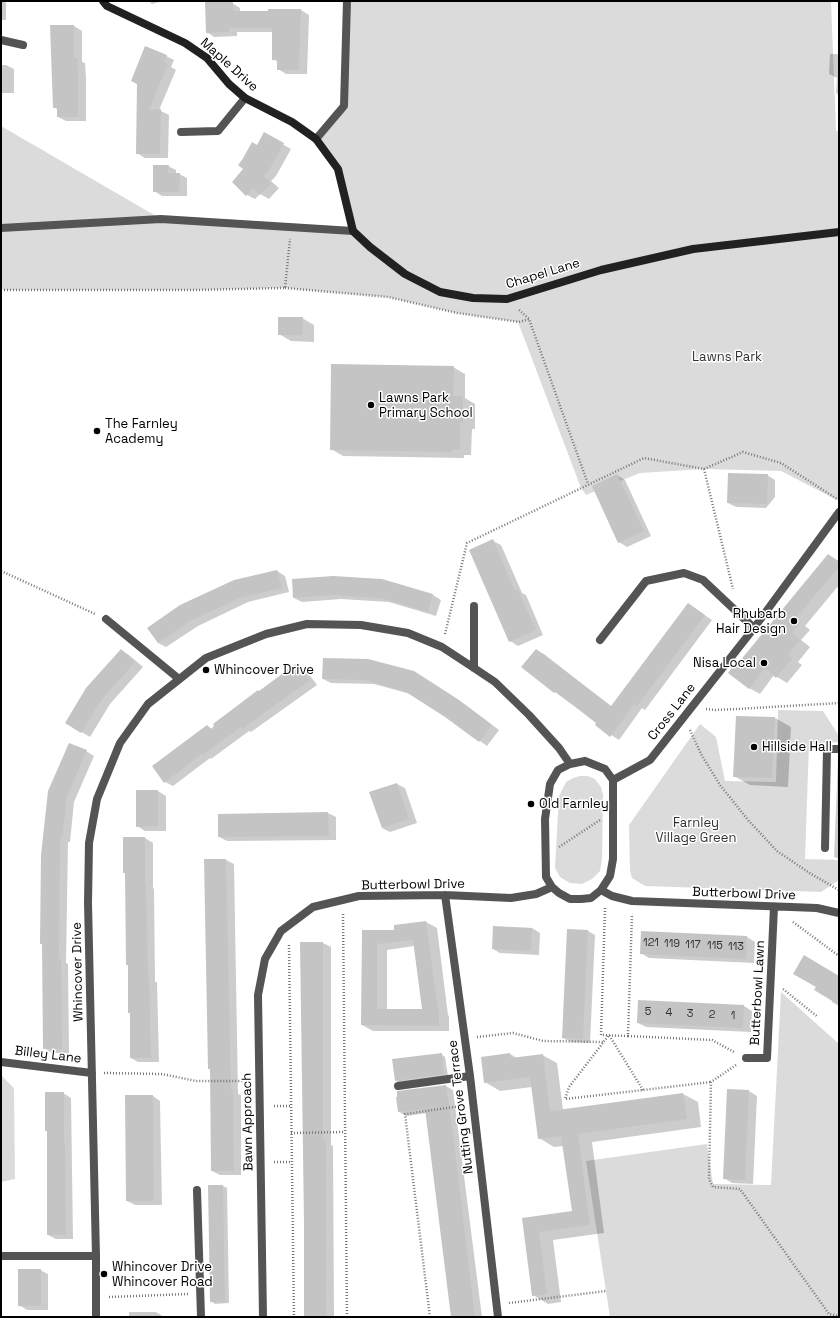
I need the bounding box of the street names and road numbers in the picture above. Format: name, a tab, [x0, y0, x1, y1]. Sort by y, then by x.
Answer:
street label: Maple Drive	[197, 35, 261, 95]
street label: Chapel Lane	[504, 255, 582, 293]
street label: Cross Lane	[645, 680, 699, 744]
street label: Butterbowl Drive	[361, 876, 465, 894]
street label: Butterbowl Drive	[692, 884, 796, 904]
street label: Whincover Drive	[69, 922, 87, 1022]
street label: Butterbowl Lawn	[747, 940, 769, 1046]
street label: Nutting Grove Terrace	[445, 1039, 477, 1175]
street label: Billey Lane	[14, 1043, 82, 1067]
street label: Bawn Approach	[239, 1073, 257, 1171]

